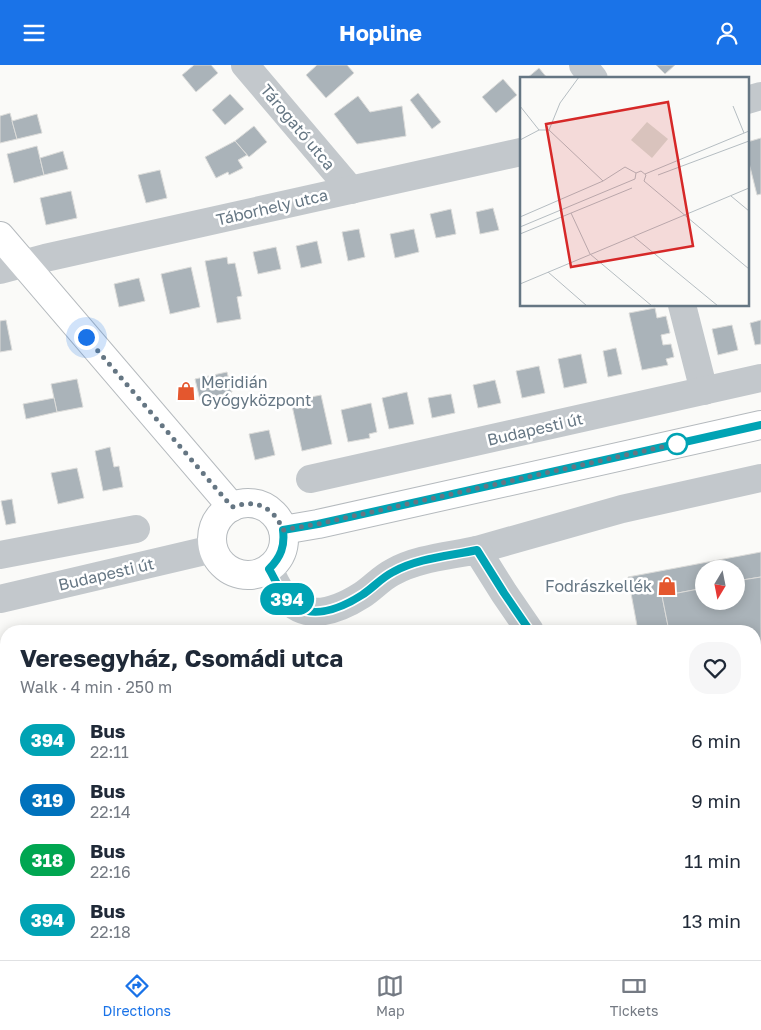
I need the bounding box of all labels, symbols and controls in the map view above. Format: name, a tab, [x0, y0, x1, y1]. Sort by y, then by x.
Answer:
icon: menu	[20, 19, 48, 47]
text: Hopline	[339, 19, 422, 46]
icon: person	[713, 19, 741, 47]
inset map	[520, 77, 748, 306]
street label: Tárogató utca	[256, 80, 340, 174]
street label: Táborhely utca	[214, 184, 330, 230]
your location	[74, 325, 99, 350]
place label: Meridián Gyógyközpont	[201, 372, 311, 410]
shop icon: Meridián Gyógyközpont	[175, 380, 197, 402]
street label: Budapesti út	[485, 408, 585, 450]
unlabelled marker	[666, 433, 688, 455]
street label: Budapesti út	[56, 553, 156, 595]
north arrow	[695, 560, 745, 610]
map controls	[695, 560, 745, 610]
shop icon: Fodrászkellék	[656, 575, 678, 597]
place label: Fodrászkellék	[545, 576, 652, 596]
line badge: 394	[258, 583, 316, 615]
text: 394	[270, 588, 304, 610]
button: heart	[689, 642, 741, 694]
text: Veresegyház, Csomádi utca	[20, 643, 343, 672]
text: Walk · 4 min · 250 m	[20, 677, 172, 697]
text: Bus	[90, 719, 125, 742]
text: 394	[31, 729, 64, 751]
text: 6 min	[691, 729, 741, 752]
text: 22:11	[90, 742, 129, 762]
text: Bus	[90, 779, 125, 802]
text: 319	[32, 789, 63, 811]
text: 9 min	[691, 789, 741, 812]
text: 22:14	[90, 802, 131, 822]
text: Bus	[90, 839, 125, 862]
text: 318	[32, 849, 63, 871]
text: 11 min	[684, 849, 741, 872]
text: 22:16	[90, 862, 131, 882]
text: Bus	[90, 899, 125, 922]
text: 394	[31, 909, 64, 931]
text: 13 min	[682, 909, 741, 932]
text: 22:18	[90, 922, 131, 942]
tab: Directions	[103, 972, 171, 1019]
tab: Map	[376, 972, 405, 1019]
tab: Tickets	[610, 972, 658, 1019]

